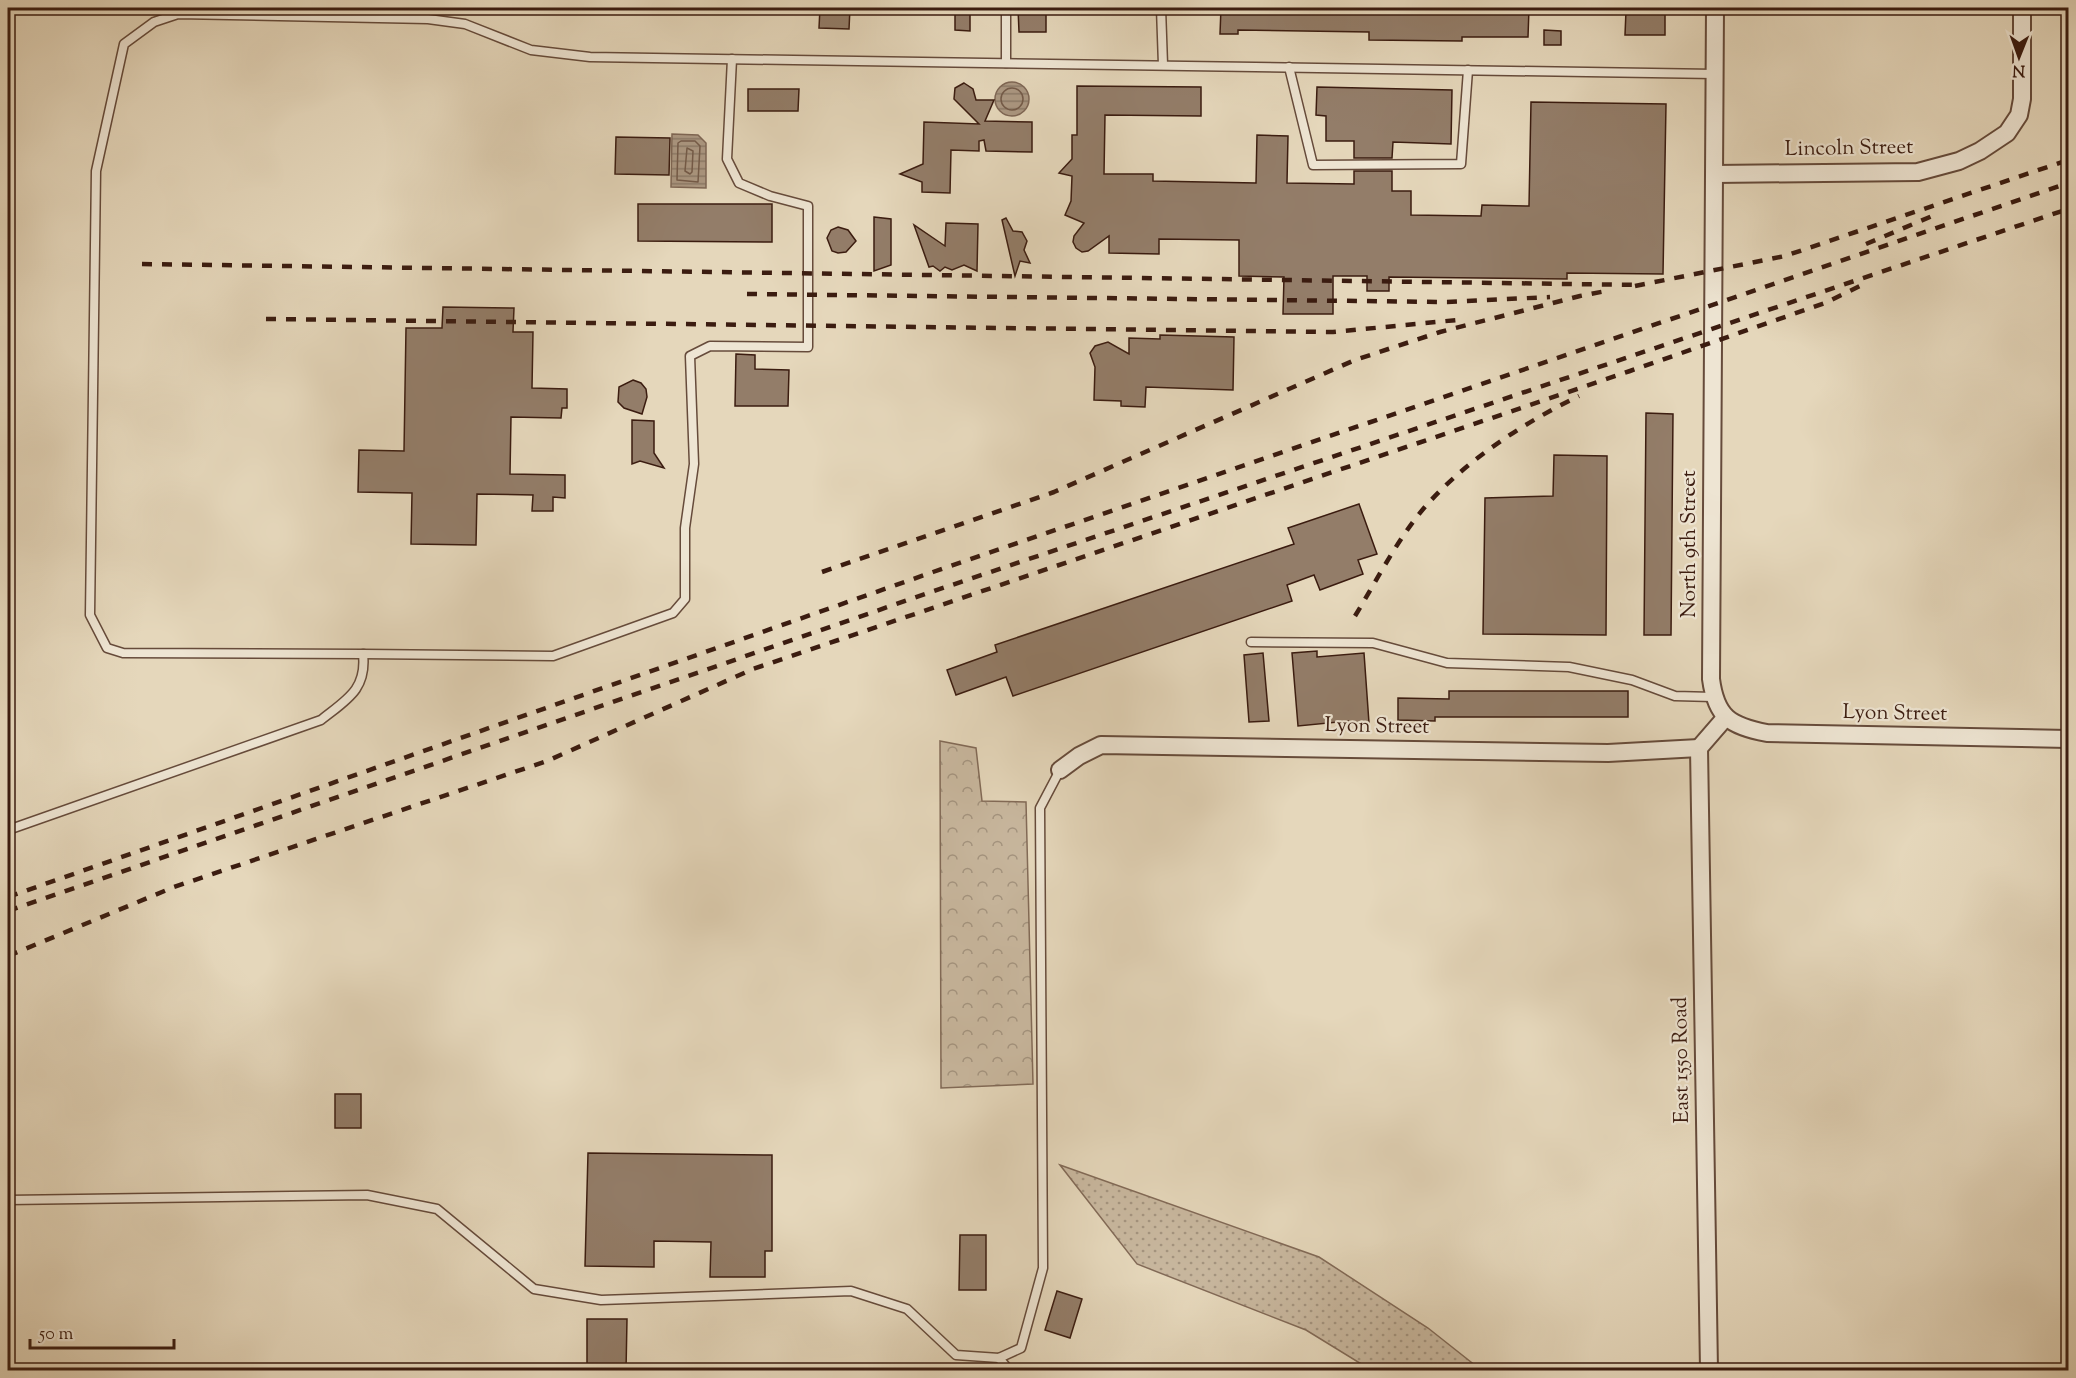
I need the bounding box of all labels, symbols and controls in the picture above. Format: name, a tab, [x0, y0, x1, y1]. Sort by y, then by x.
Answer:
north arrow	[1989, 27, 2049, 87]
text: N	[2012, 58, 2025, 81]
street label: Lincoln Street	[1784, 133, 1914, 165]
street label: North 9th Street	[1675, 470, 1705, 618]
street label: Lyon Street	[1842, 698, 1948, 730]
street label: Lyon Street	[1324, 711, 1430, 743]
street label: East 1550 Road	[1666, 996, 1698, 1124]
scale bar	[30, 1312, 174, 1350]
text: 50 m	[38, 1322, 74, 1348]

